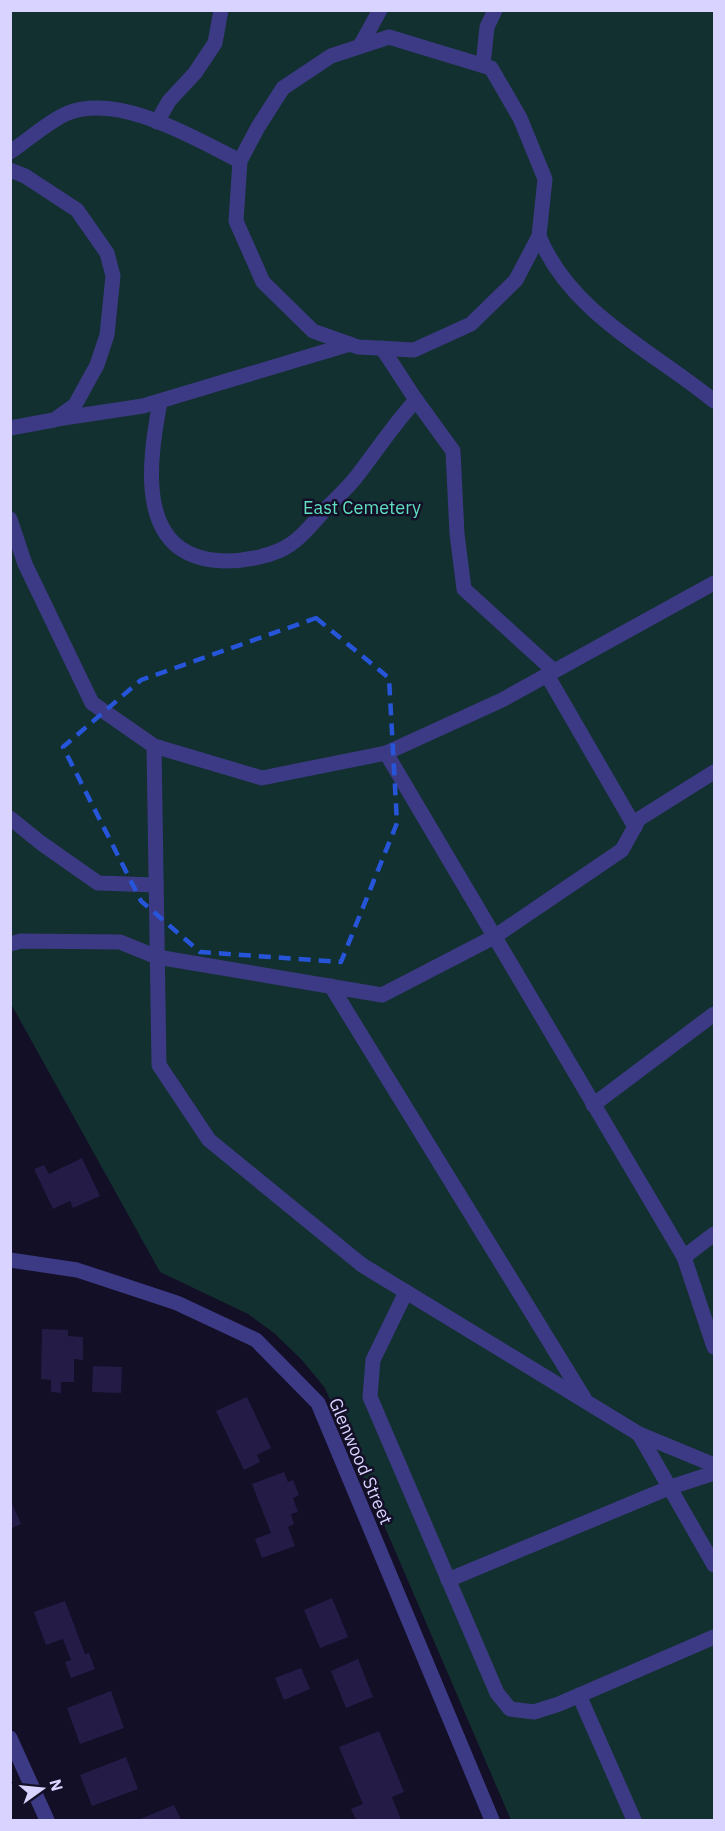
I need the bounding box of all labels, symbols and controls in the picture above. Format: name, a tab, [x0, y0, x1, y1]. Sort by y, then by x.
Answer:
park label: East Cemetery	[303, 496, 421, 519]
street label: Glenwood Street	[324, 1394, 398, 1528]
north arrow	[12, 1759, 72, 1819]
text: N	[45, 1777, 68, 1793]

